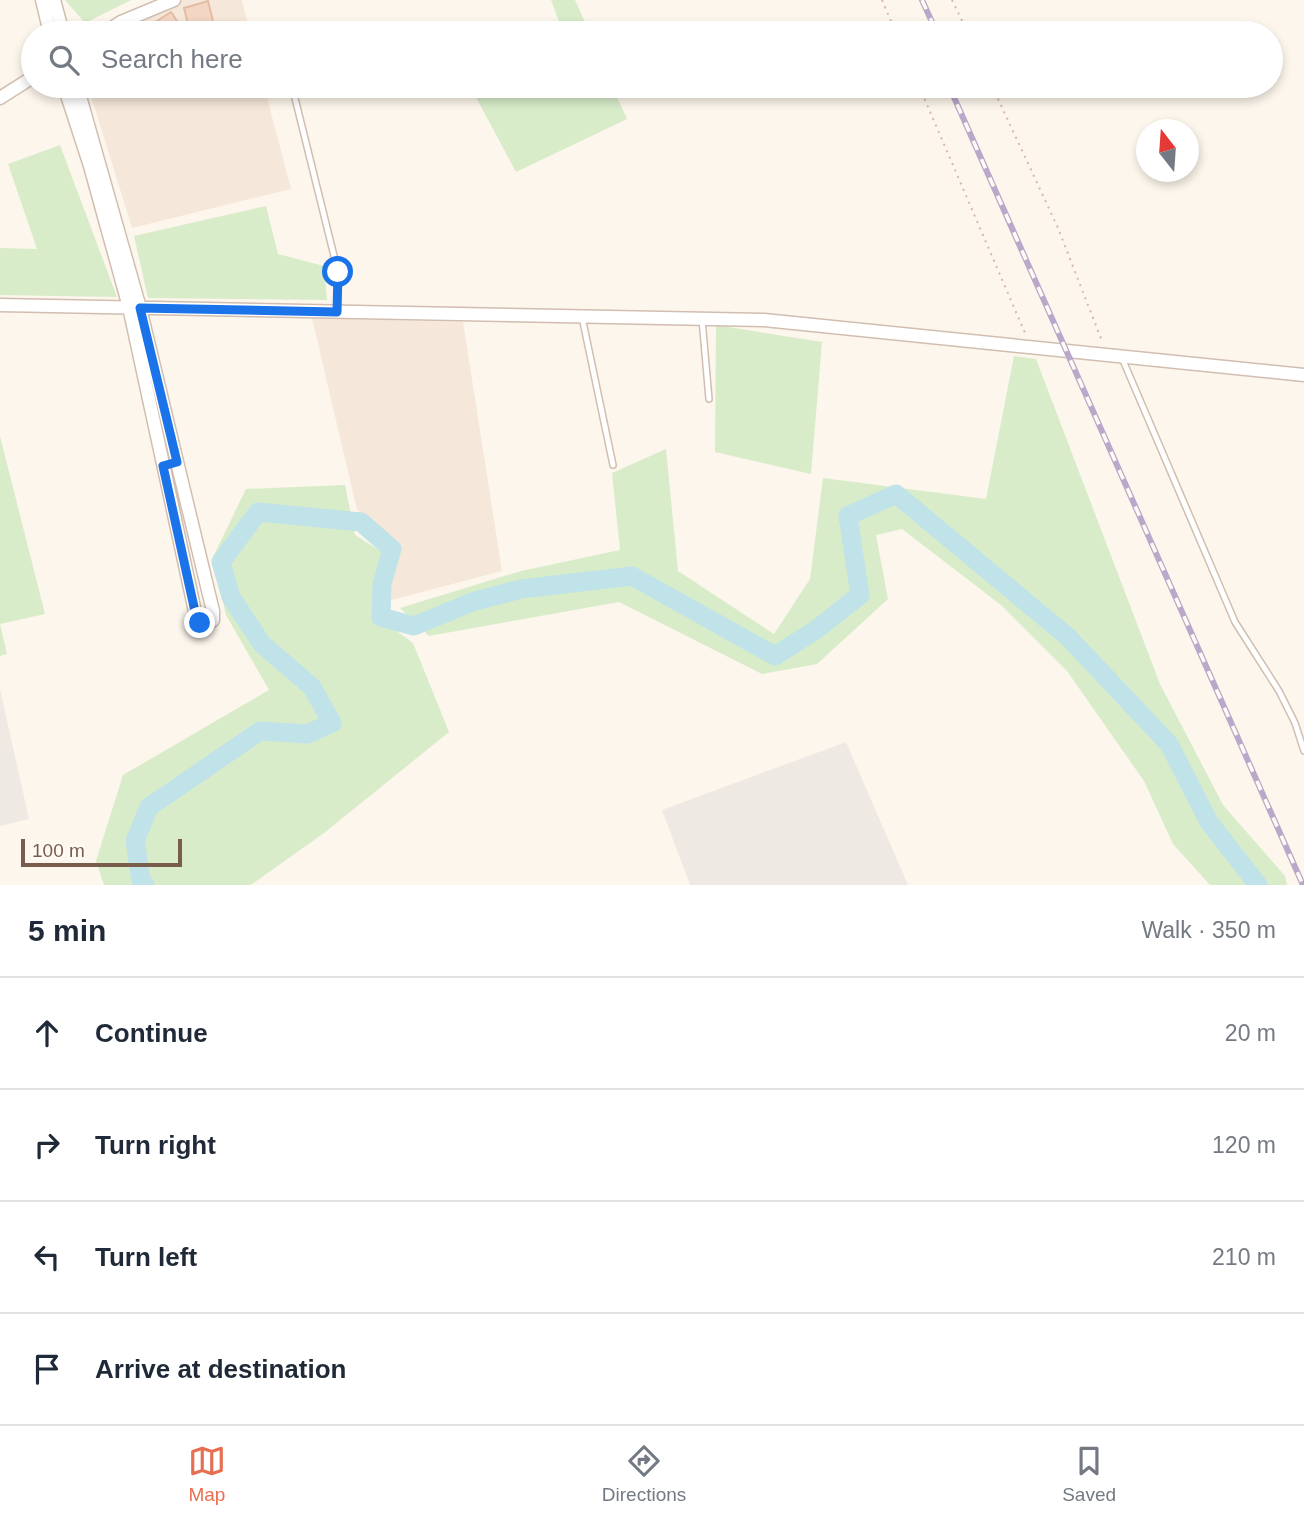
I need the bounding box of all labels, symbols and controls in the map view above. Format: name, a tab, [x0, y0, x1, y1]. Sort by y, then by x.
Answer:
search box	[21, 21, 1283, 98]
icon: search	[45, 41, 83, 79]
text: Search here	[101, 44, 243, 74]
north arrow	[1136, 119, 1199, 182]
route start	[322, 256, 353, 287]
route end	[184, 607, 215, 638]
scale bar	[21, 836, 182, 868]
text: 100 m	[32, 840, 85, 861]
text: 5 min	[28, 914, 106, 947]
text: Walk · 350 m	[1141, 917, 1276, 943]
icon: ahead	[28, 1014, 66, 1052]
text: Continue	[95, 1018, 208, 1048]
text: 20 m	[1225, 1020, 1276, 1046]
icon: right	[28, 1126, 66, 1164]
text: Turn right	[95, 1130, 216, 1160]
text: 120 m	[1212, 1132, 1276, 1158]
icon: left	[28, 1238, 66, 1276]
text: Turn left	[95, 1242, 197, 1272]
text: 210 m	[1212, 1244, 1276, 1270]
icon: arrive	[28, 1350, 66, 1388]
text: Arrive at destination	[95, 1354, 346, 1384]
tab: Map	[188, 1442, 226, 1506]
tab: Directions	[602, 1442, 686, 1506]
tab: Saved	[1062, 1442, 1116, 1506]

